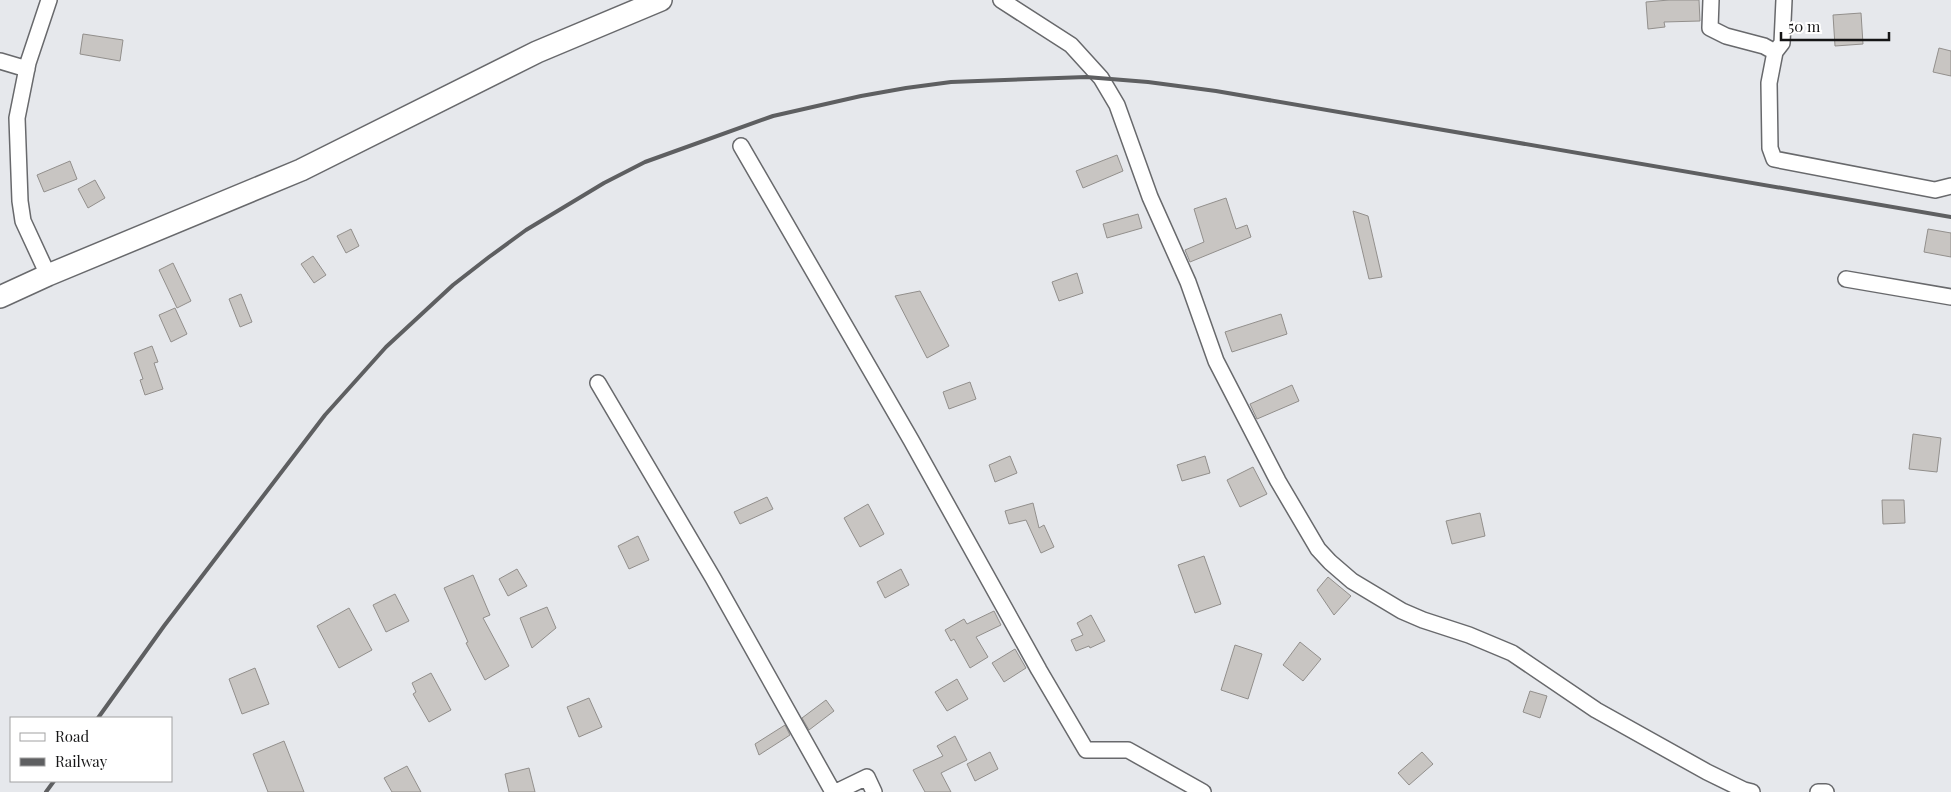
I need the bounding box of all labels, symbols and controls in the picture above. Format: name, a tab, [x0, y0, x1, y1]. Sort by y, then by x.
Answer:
scale bar	[1781, 10, 1888, 42]
text: 50 m	[1788, 16, 1821, 36]
legend	[10, 717, 172, 782]
text: Road	[55, 726, 89, 746]
text: Railway	[55, 751, 108, 771]

